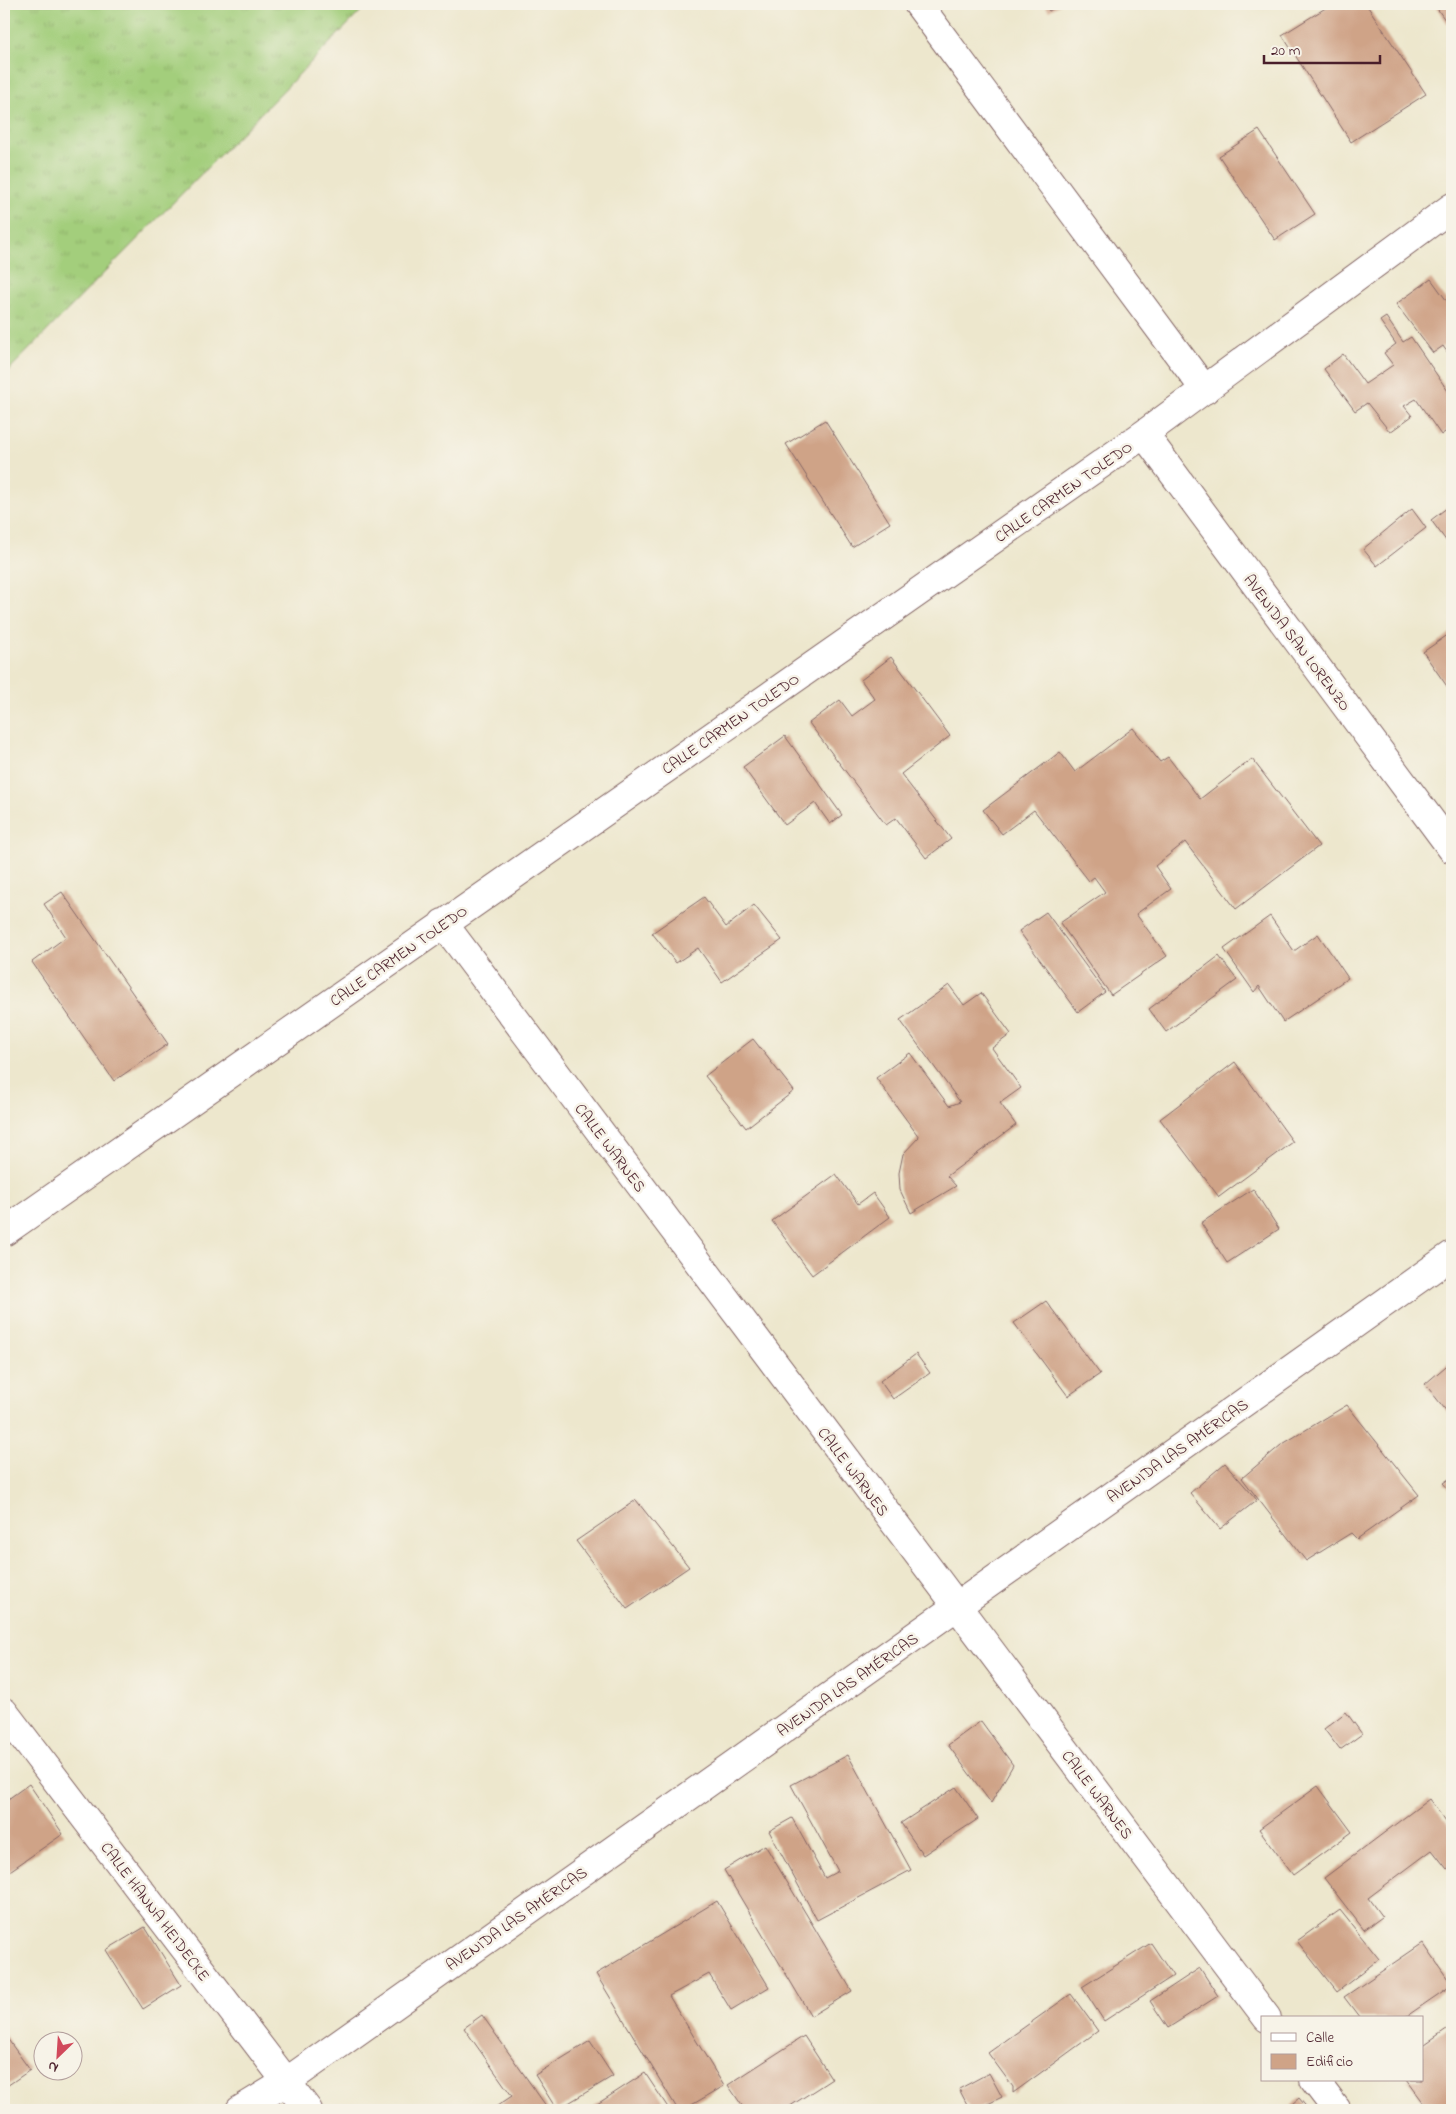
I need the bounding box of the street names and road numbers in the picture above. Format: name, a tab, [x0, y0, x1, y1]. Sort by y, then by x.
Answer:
street label: CALLE CARMEN TOLEDO	[990, 436, 1138, 549]
street label: AVENIDA SAN LORENZO	[1237, 570, 1356, 717]
street label: CALLE CARMEN TOLEDO	[657, 668, 805, 781]
street label: CALLE CARMEN TOLEDO	[325, 900, 473, 1013]
street label: CALLE WARNES	[568, 1099, 651, 1198]
street label: AVENIDA LAS AMÉRICAS	[1102, 1394, 1254, 1510]
street label: CALLE WARNES	[811, 1423, 894, 1522]
street label: AVENIDA LAS AMÉRICAS	[772, 1628, 924, 1744]
street label: CALLE WARNES	[1055, 1746, 1138, 1845]
street label: CALLE HANNA HEIDECKE	[94, 1837, 215, 1987]
street label: AVENIDA LAS AMÉRICAS	[441, 1862, 593, 1978]

